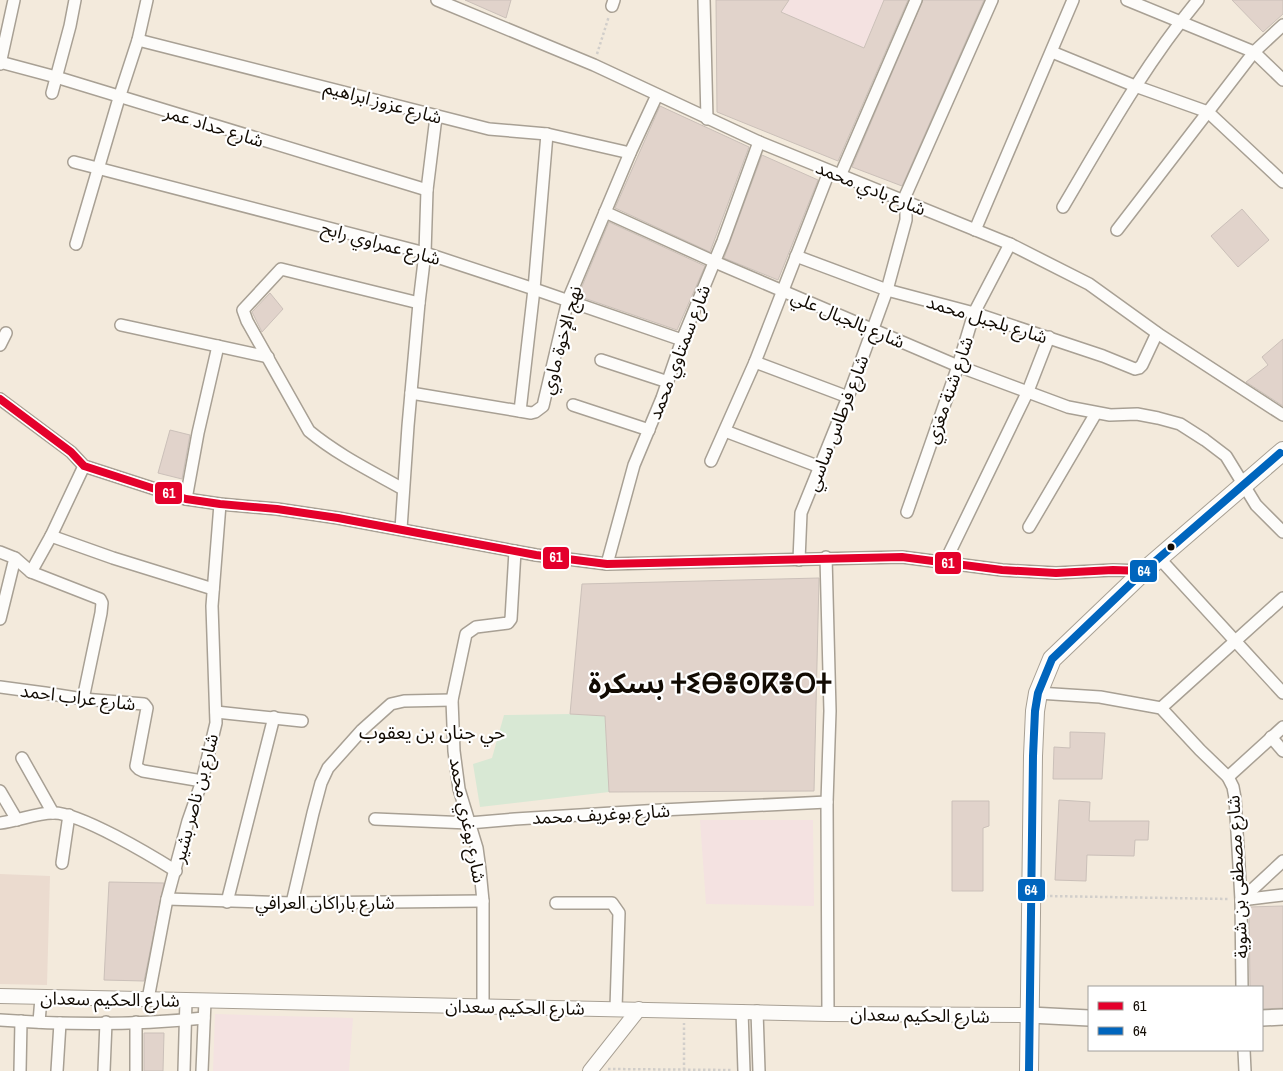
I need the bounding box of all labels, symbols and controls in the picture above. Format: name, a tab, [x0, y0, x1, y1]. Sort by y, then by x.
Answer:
street label: شارع عزوز ابراهيم	[321, 74, 445, 132]
street label: شارع حداد عمر	[160, 99, 267, 155]
street label: شارع بادي محمد	[812, 155, 930, 223]
street label: شارع عمراوي رابح	[318, 215, 443, 273]
street label: شارع سمتاوي محمد	[642, 281, 718, 424]
street label: نهج الإخوة ماوي	[535, 283, 589, 397]
street label: شارع بالجبال علي	[787, 284, 909, 356]
street label: شارع بلجبل محمد	[923, 289, 1051, 351]
street label: شارع شنة مغزي	[919, 333, 981, 448]
street label: شارع فرطاس ساسي	[800, 351, 876, 495]
line badge: 61	[154, 481, 183, 505]
text: 61	[163, 484, 176, 502]
unlabelled marker	[1166, 542, 1176, 552]
line badge: 61	[542, 546, 570, 570]
text: 61	[550, 548, 563, 566]
line badge: 61	[934, 551, 962, 575]
text: 61	[942, 554, 955, 572]
line badge: 64	[1129, 559, 1158, 583]
text: 64	[1138, 562, 1151, 580]
district label: بسكرة ⵜⵉⴱⴻⵙⴽⴻⵔⵜ	[588, 664, 832, 702]
street label: شارع عراب احمد	[19, 678, 137, 718]
district label: حي جنان بن يعقوب	[359, 719, 505, 747]
street label: شارع بن ناصر بشير	[165, 731, 226, 867]
street label: شارع بوغري محمد	[442, 755, 492, 885]
street label: شارع مصطفى بن شوية	[1220, 795, 1256, 959]
street label: شارع بوغريف محمد	[531, 798, 671, 832]
line badge: 64	[1017, 878, 1046, 902]
text: 64	[1025, 881, 1038, 899]
street label: شارع باراكان العرافي	[255, 890, 395, 917]
street label: شارع الحكيم سعدان	[40, 985, 180, 1015]
legend	[1088, 986, 1263, 1051]
street label: شارع الحكيم سعدان	[445, 993, 585, 1023]
text: 61	[1133, 995, 1147, 1016]
street label: شارع الحكيم سعدان	[850, 1001, 990, 1031]
text: 64	[1133, 1020, 1147, 1041]

